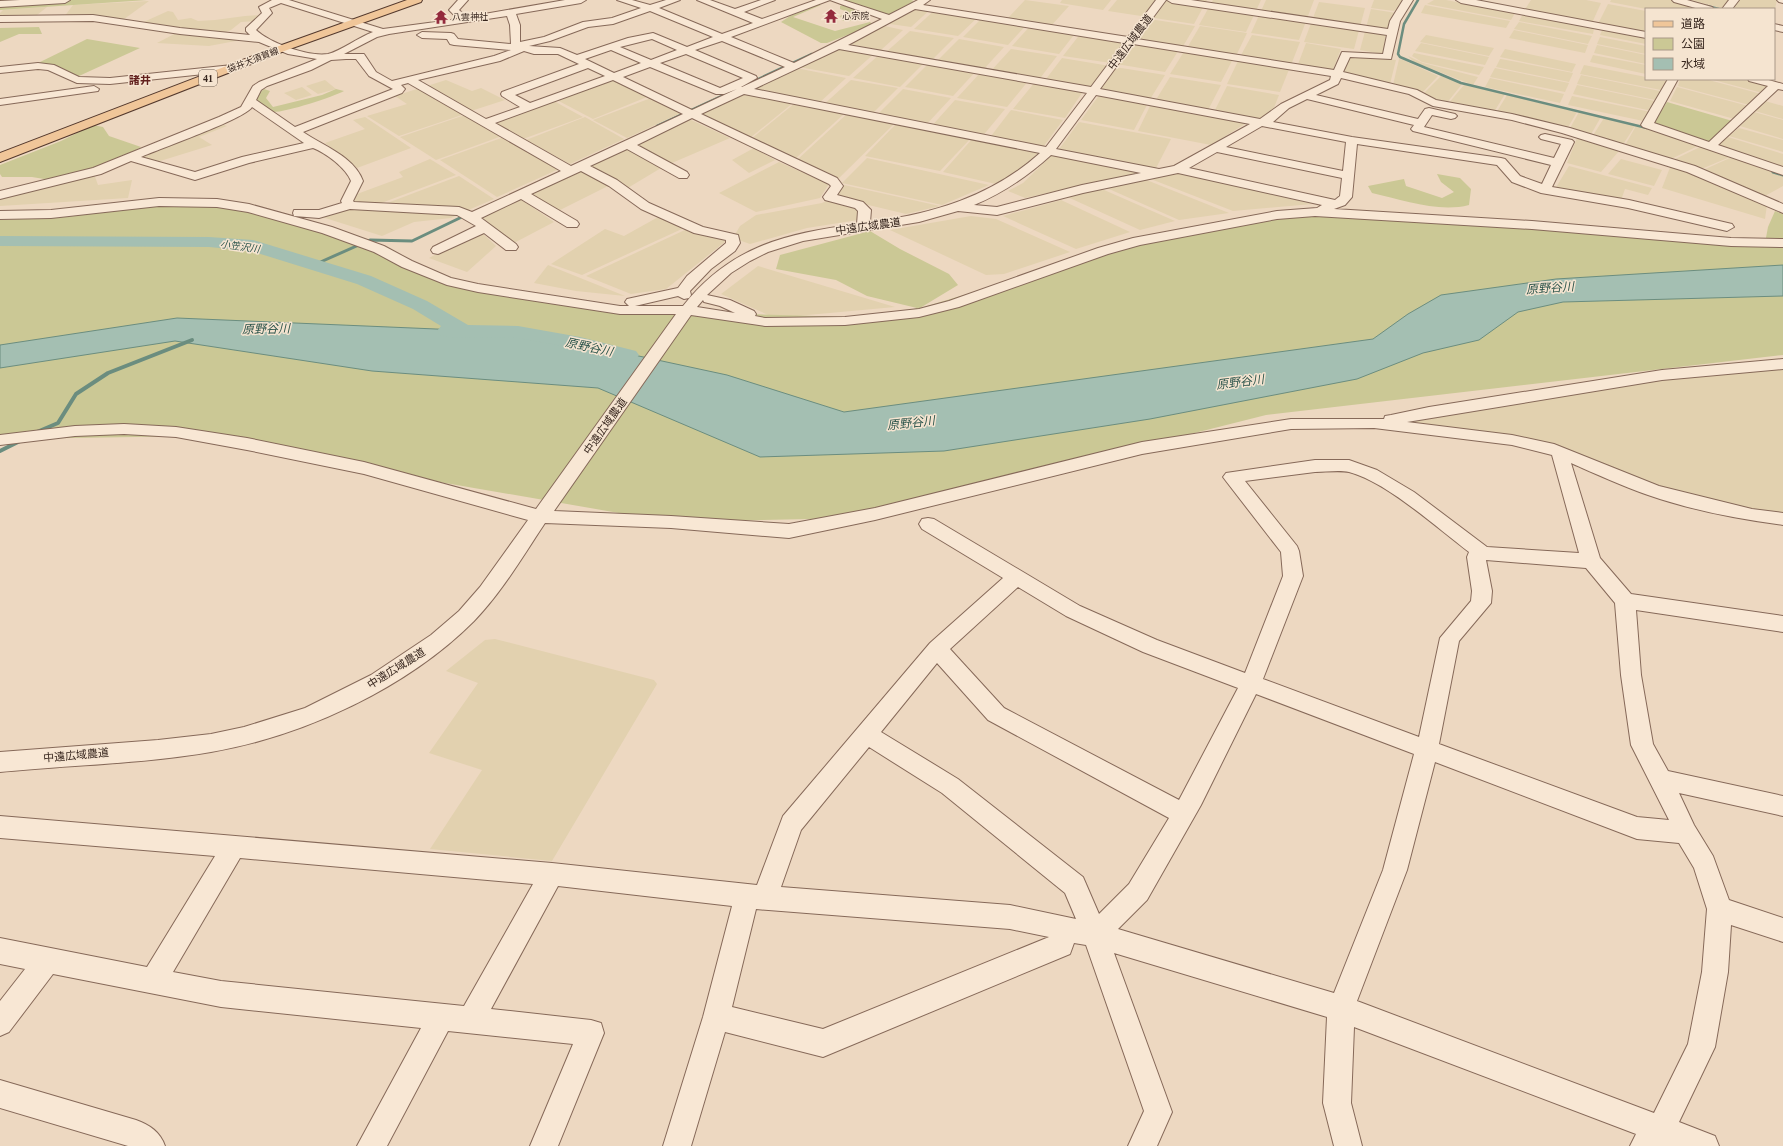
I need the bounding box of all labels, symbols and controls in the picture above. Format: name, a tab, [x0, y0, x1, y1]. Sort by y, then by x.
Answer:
temple icon: 心宗院	[823, 8, 839, 24]
legend	[1645, 8, 1775, 80]
temple icon: 八雲神社	[433, 9, 449, 25]
place label: 心宗院	[842, 11, 869, 21]
place label: 八雲神社	[452, 12, 488, 22]
street label: 中遠広域農道	[1105, 12, 1155, 72]
text: 道路	[1681, 17, 1705, 31]
text: 公園	[1681, 37, 1705, 51]
street label: 袋井大須賀線	[226, 45, 281, 74]
text: 水域	[1681, 57, 1705, 71]
road number: 41	[199, 70, 217, 86]
district label: 諸井	[129, 74, 151, 86]
street label: 中遠広域農道	[834, 215, 902, 237]
water label: 小笠沢川	[219, 238, 261, 255]
water label: 原野谷川	[1526, 279, 1576, 297]
water label: 原野谷川	[242, 322, 292, 336]
water label: 原野谷川	[564, 335, 616, 359]
water label: 原野谷川	[1215, 372, 1267, 392]
street label: 中遠広域農道	[581, 396, 629, 456]
water label: 原野谷川	[886, 413, 938, 432]
street label: 中遠広域農道	[365, 645, 427, 691]
street label: 中遠広域農道	[43, 746, 109, 764]

